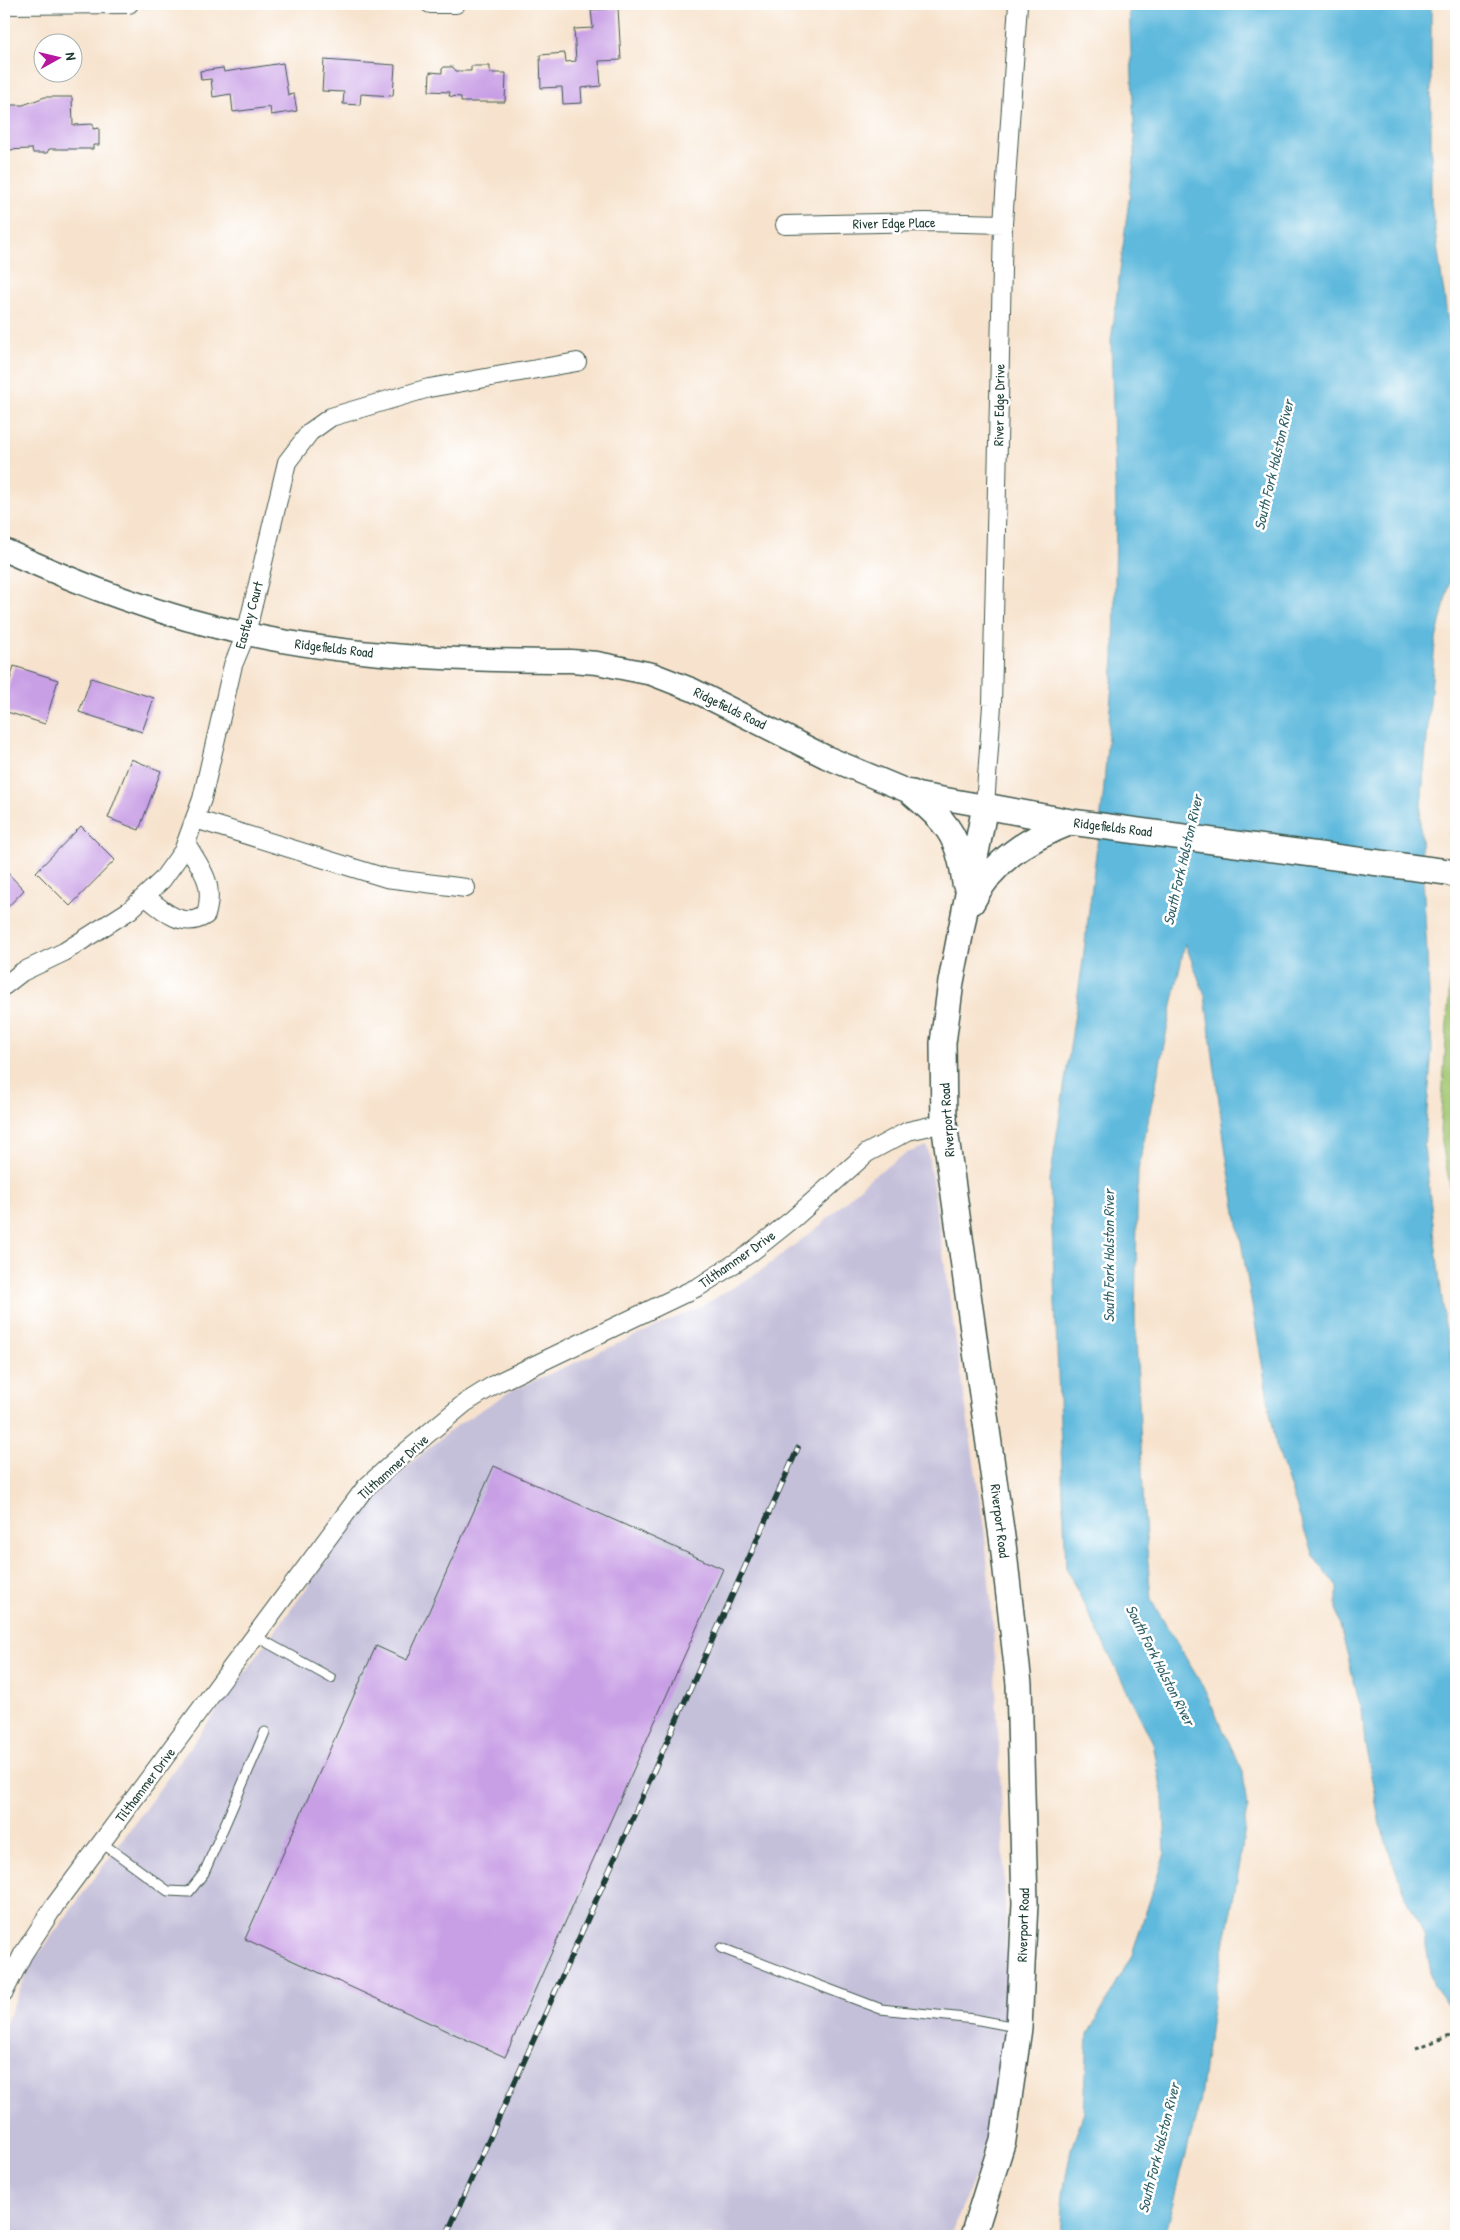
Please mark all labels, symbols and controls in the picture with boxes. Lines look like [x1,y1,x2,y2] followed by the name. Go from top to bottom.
[32,32,82,82] north arrow
[61,51,81,62] text: N
[852,212,936,234] street label: River Edge Place
[988,363,1010,446] street label: River Edge Drive
[1248,396,1299,532] water label: South Fork Holston River
[230,579,268,651] street label: Eastley Court
[294,633,375,663] street label: Ridgefields Road
[690,682,770,734] street label: Ridgefields Road
[1157,791,1208,927] water label: South Fork Holston River
[1073,812,1154,842] street label: Ridgefields Road
[934,1082,960,1158] street label: Riverport Road
[1098,1187,1119,1323] water label: South Fork Holston River
[695,1225,779,1292] street label: Tilthammer Drive
[353,1429,432,1504] street label: Tilthammer Drive
[986,1483,1015,1560] street label: Riverport Road
[1121,1601,1201,1731] water label: South Fork Holston River
[110,1743,179,1826] street label: Tilthammer Drive
[1012,1887,1034,1962] street label: Riverport Road
[1132,2079,1185,2215] water label: South Fork Holston River

